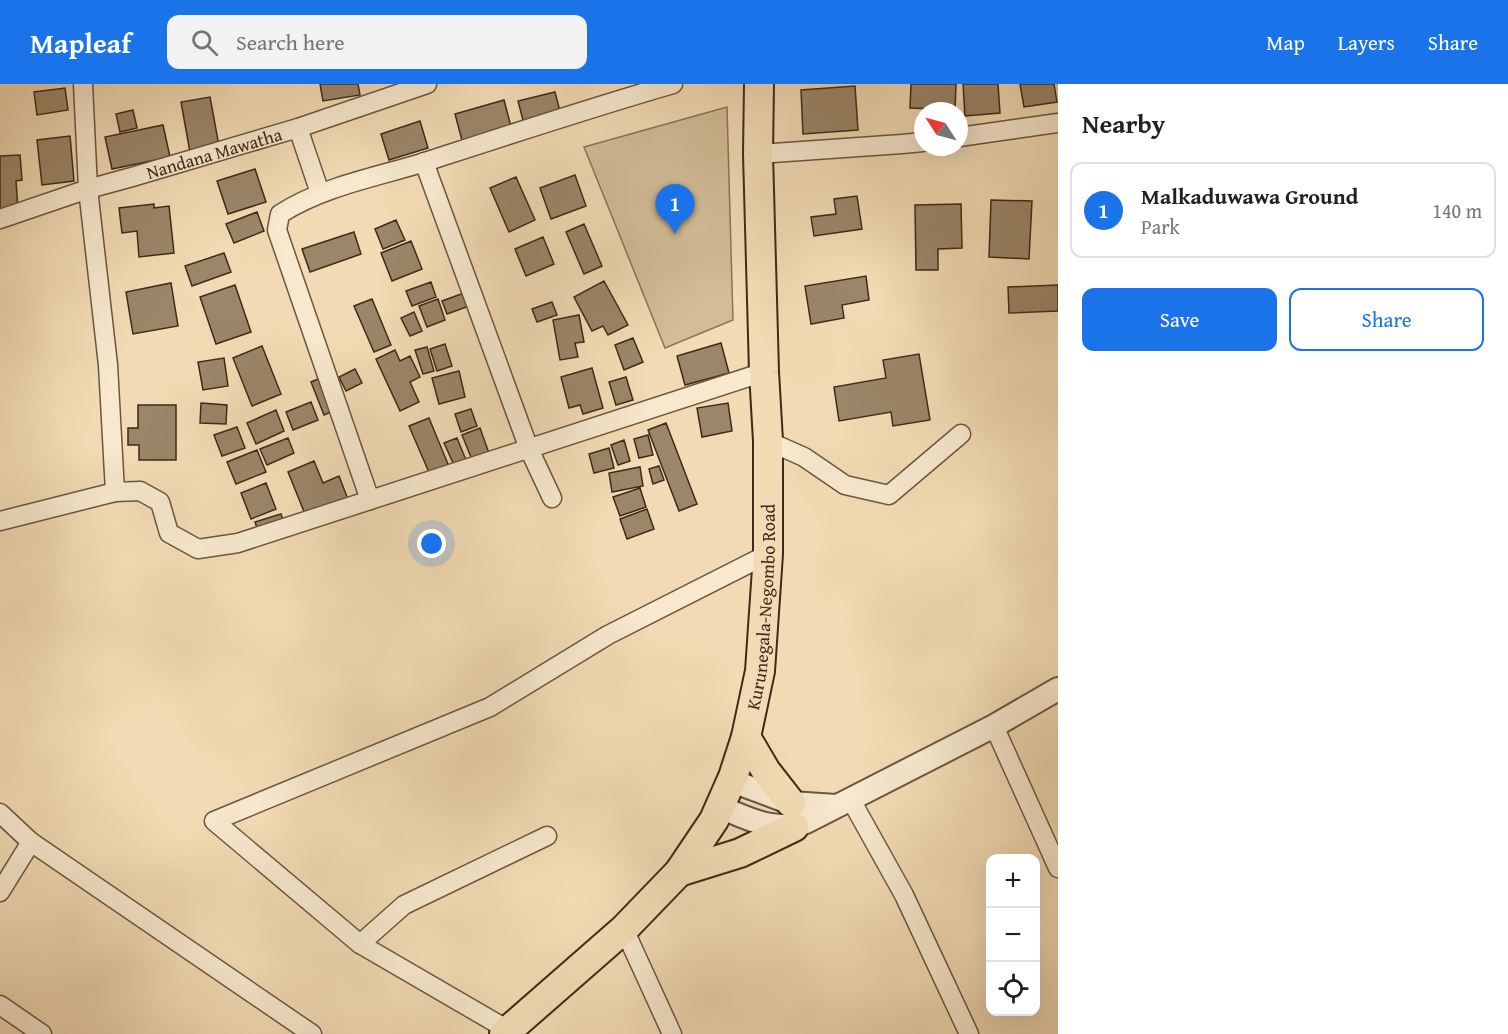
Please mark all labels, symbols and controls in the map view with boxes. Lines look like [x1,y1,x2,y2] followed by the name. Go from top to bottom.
[167,15,587,69] search box
[30,22,131,63] text: Mapleaf
[188,26,221,59] icon: search
[236,26,345,58] text: Search here
[1266,27,1305,58] text: Map
[1338,27,1395,58] text: Layers
[1428,27,1478,58] text: Share
[914,102,968,156] north arrow
[1082,104,1165,143] text: Nearby
[143,120,285,186] street label: Nandana Mawatha
[1141,180,1358,212] text: Malkaduwawa Ground
[656,184,694,234] pin: 1
[1098,196,1109,225] text: 1
[1432,196,1482,225] text: 140 m
[1141,212,1180,241] text: Park
[1082,288,1277,351] button: Save
[1289,288,1484,351] button: Share
[739,503,782,712] street label: Kurunegala-Negombo Road
[417,529,446,558] your location
[986,854,1040,1016] map controls
[986,854,1040,908] button: +
[986,908,1040,962] button: −
[986,962,1040,1016] button: locate

